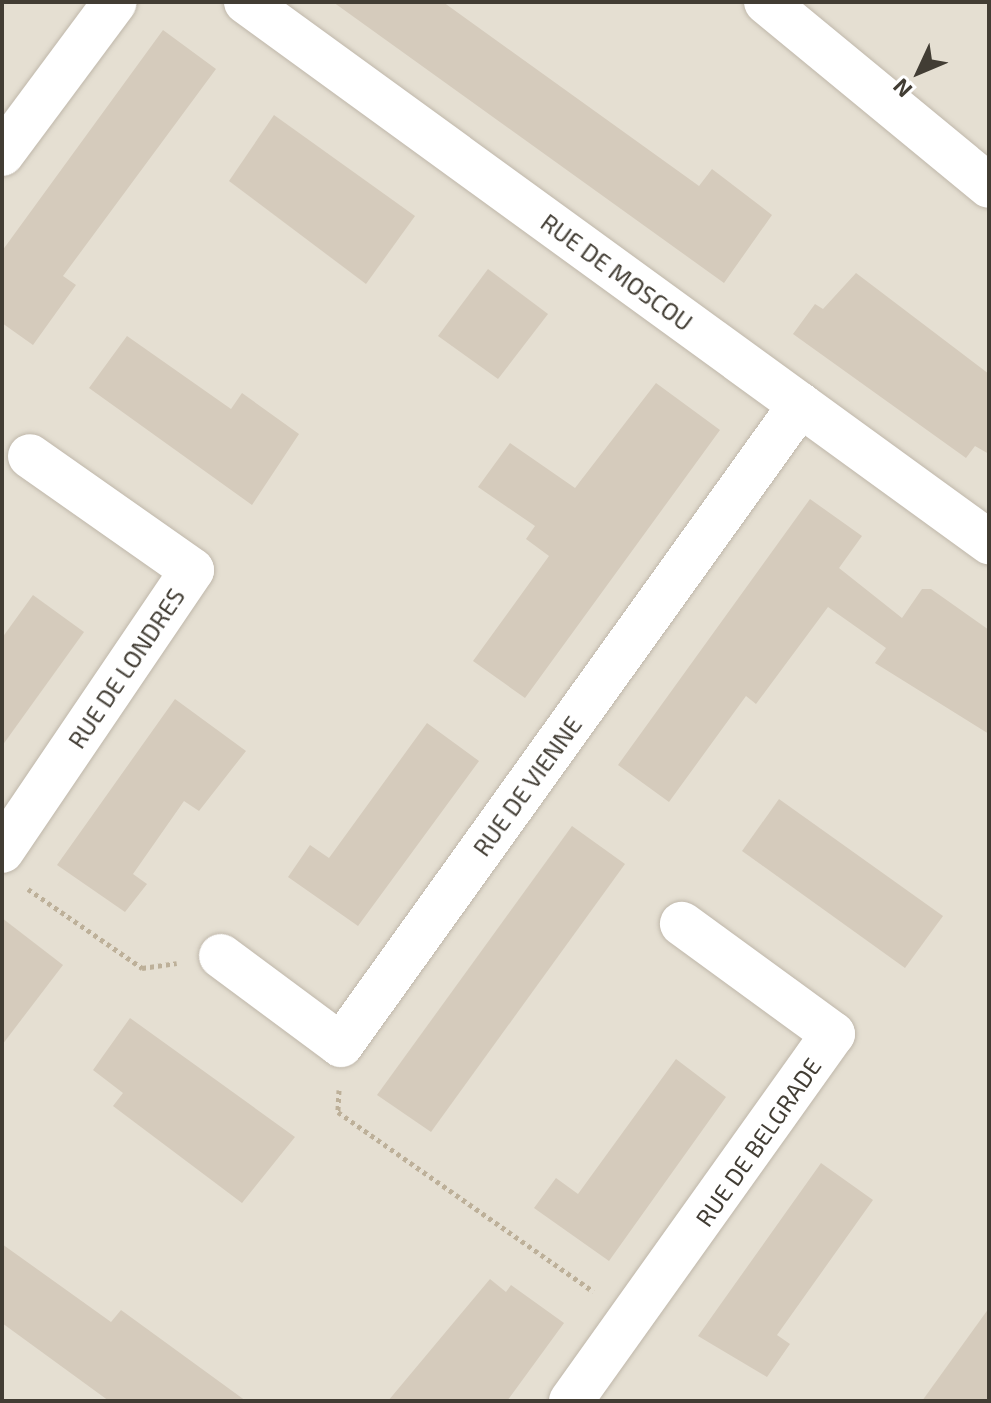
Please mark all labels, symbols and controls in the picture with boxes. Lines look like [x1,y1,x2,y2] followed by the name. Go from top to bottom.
[879,32,959,112] north arrow
[887,74,917,103] text: N
[536,207,698,337] street label: RUE DE MOSCOU
[62,582,190,754] street label: RUE DE LONDRES
[467,710,587,862] street label: RUE DE VIENNE
[689,1052,827,1232] street label: RUE DE BELGRADE

